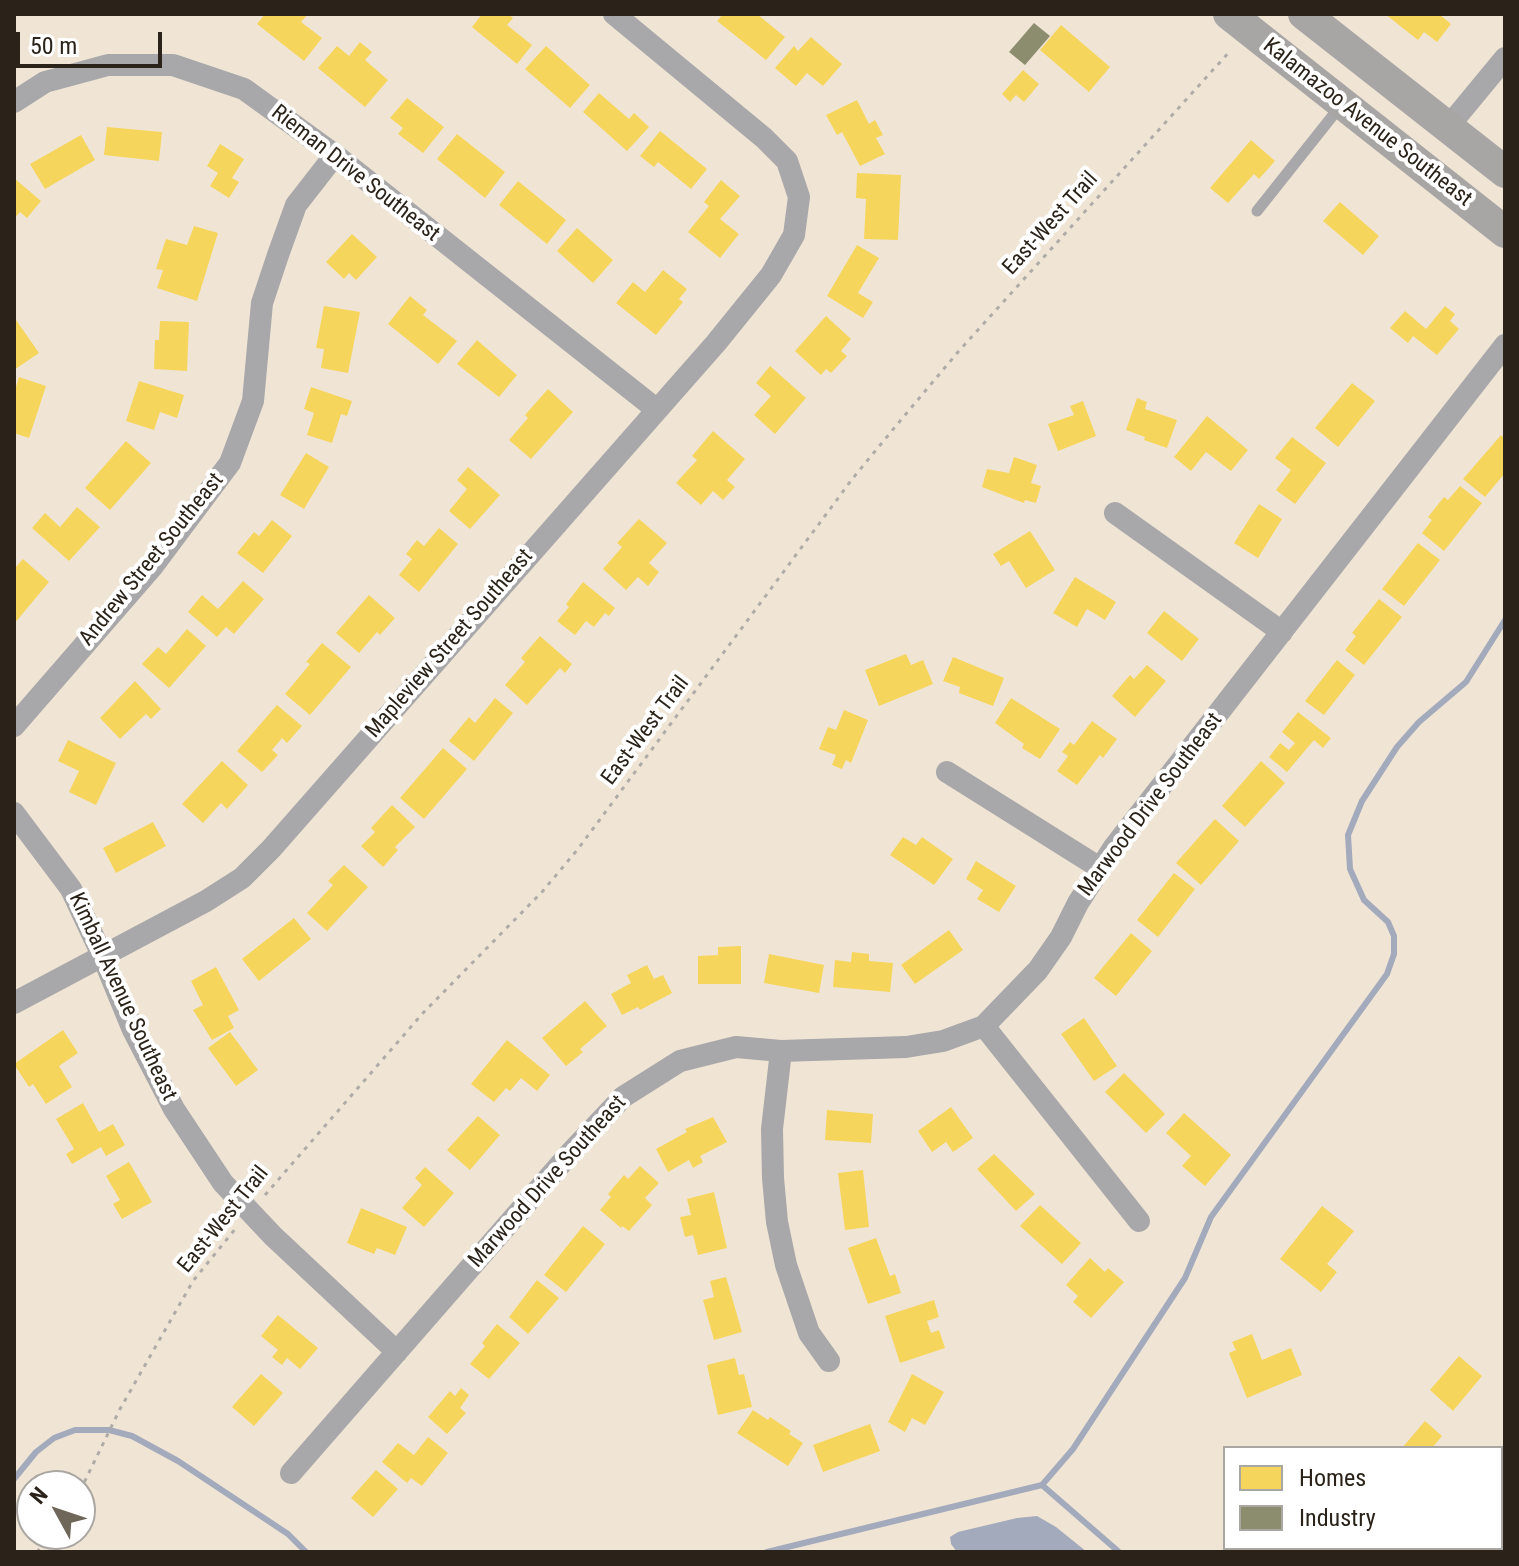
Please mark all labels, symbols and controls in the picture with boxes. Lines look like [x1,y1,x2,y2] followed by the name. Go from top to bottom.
[20,16,166,66] scale bar
[30,32,77,60] text: 50 m
[1257,33,1477,213] street label: Kalamazoo Avenue Southeast
[266,100,444,248] street label: Rieman Drive Southeast
[998,167,1104,281] street label: East-West Trail
[74,468,230,652] street label: Andrew Street Southeast
[361,544,539,744] street label: Mapleview Street Southeast
[597,671,695,791] street label: East-West Trail
[1073,708,1229,902] street label: Marwood Drive Southeast
[62,889,182,1105] street label: Kimball Avenue Southeast
[464,1090,632,1274] street label: Marwood Drive Southeast
[173,1161,275,1279] street label: East-West Trail
[1223,1446,1503,1550] legend
[1299,1464,1366,1492] text: Homes
[16,1470,96,1550] north arrow
[25,1482,53,1509] text: N
[1299,1504,1376,1532] text: Industry

